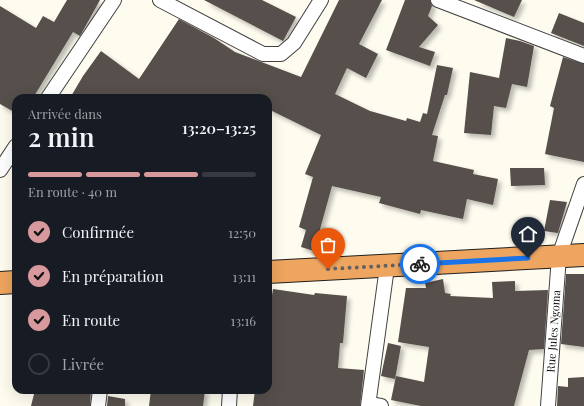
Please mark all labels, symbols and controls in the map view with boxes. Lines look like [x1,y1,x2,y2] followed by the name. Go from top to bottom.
[28,105,102,122] text: Arrivée dans
[182,118,256,138] text: 13:20–13:25
[28,119,94,154] text: 2 min
[28,183,117,200] text: En route · 40 m
[511,217,545,258] pin
[28,221,50,243] icon: check
[62,222,134,242] text: Confirmée
[517,223,539,245] icon: home
[228,224,256,241] text: 12:50
[311,228,345,269] pin
[317,234,339,256] icon: bag
[400,244,440,284] courier
[409,253,431,275] icon: bike
[28,265,50,287] icon: check
[62,266,164,286] text: En préparation
[232,268,256,285] text: 13:11
[542,289,564,373] street label: Rue Jules Ngoma
[28,309,50,331] icon: check
[62,310,120,330] text: En route
[231,312,256,329] text: 13:16
[62,354,104,374] text: Livrée

